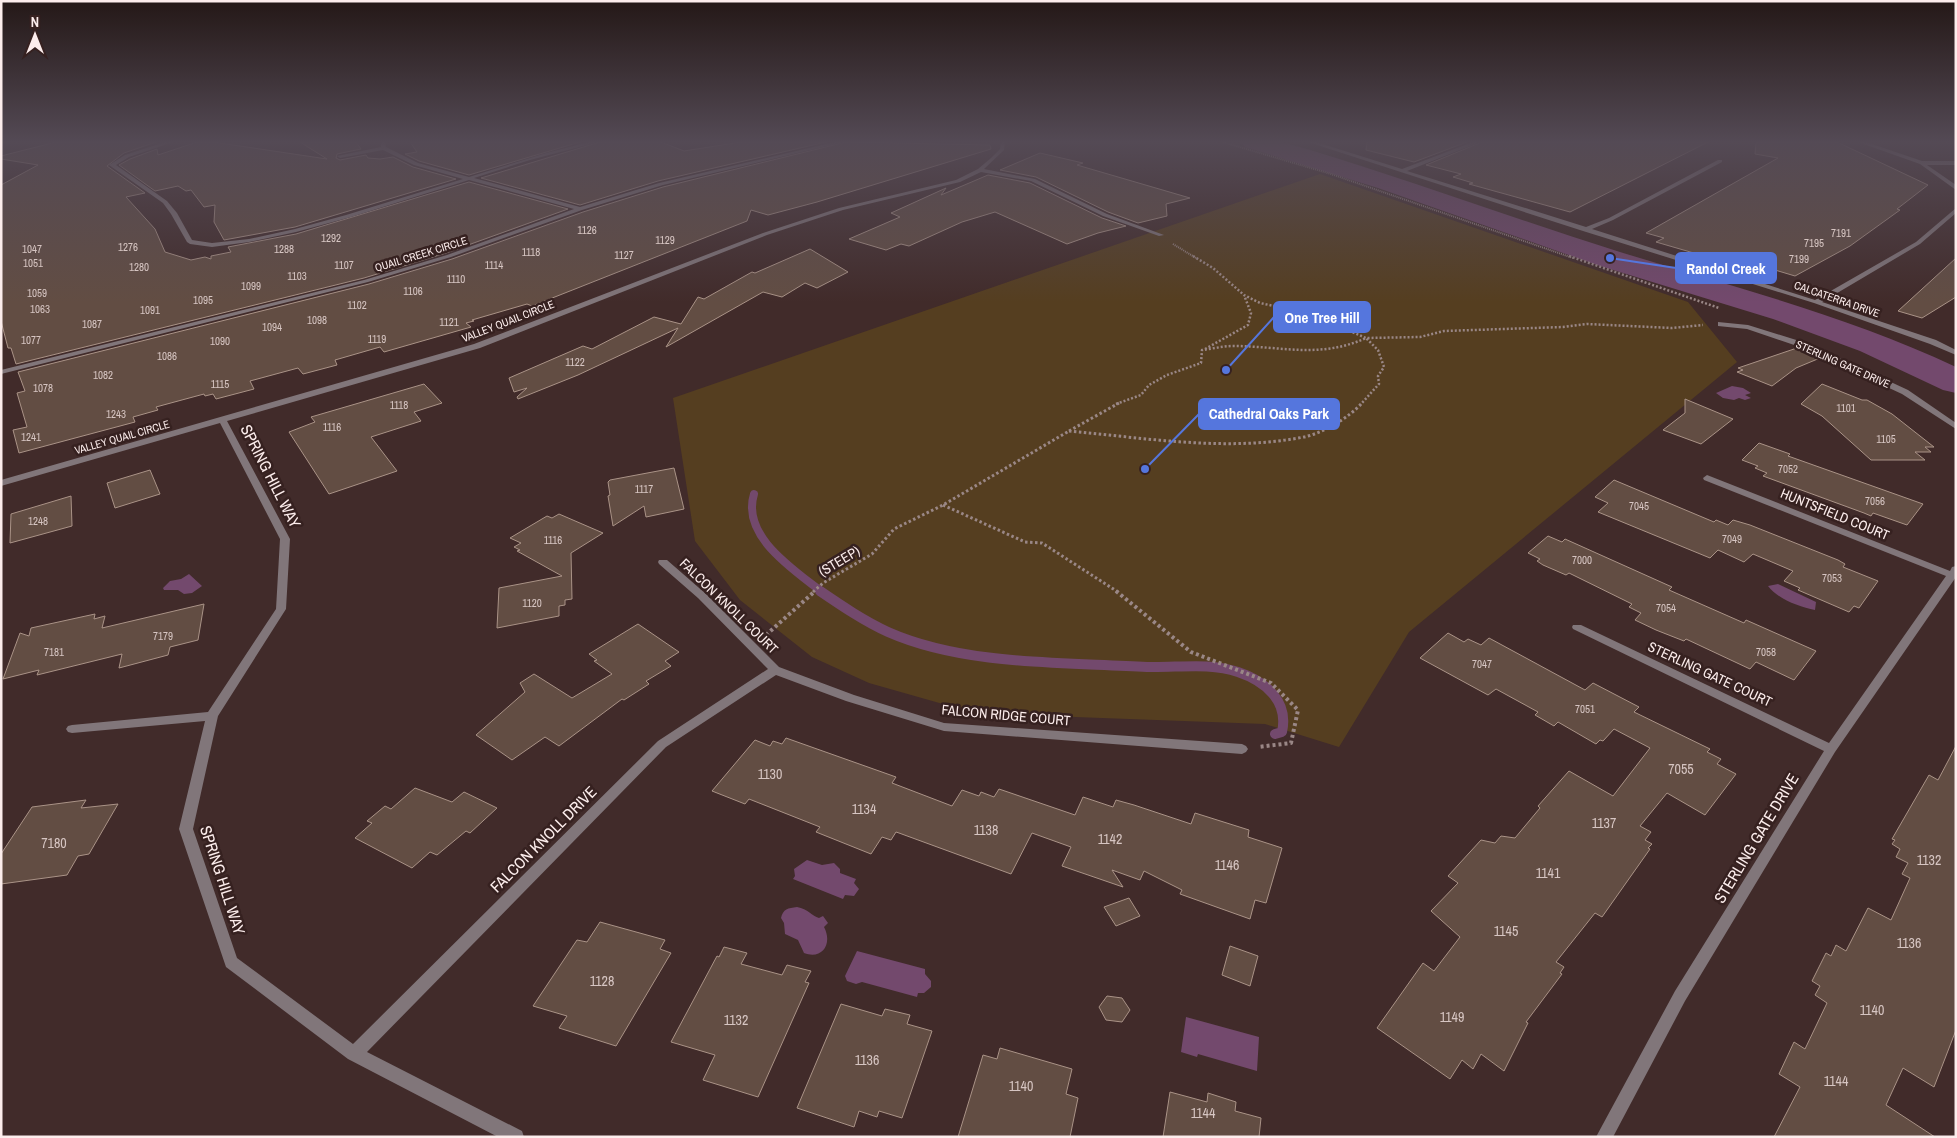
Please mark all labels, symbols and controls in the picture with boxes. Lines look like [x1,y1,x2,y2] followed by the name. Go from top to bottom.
[10,10,60,60] north arrow
[31,13,39,31] text: N
[577,223,597,237] house number: 1126
[1831,226,1851,240] house number: 7191
[321,231,341,245] house number: 1292
[373,233,469,275] street label: QUAIL CREEK CIRCLE
[655,233,675,247] house number: 1129
[1804,236,1824,250] house number: 7195
[118,240,138,254] house number: 1276
[22,242,42,256] house number: 1047
[274,242,294,256] house number: 1288
[522,245,540,259] house number: 1118
[614,248,634,262] house number: 1127
[1789,252,1809,266] house number: 7199
[1676,253,1776,283] callout: Randol Creek
[23,256,43,270] house number: 1051
[334,258,354,272] house number: 1107
[485,258,503,272] house number: 1114
[1686,258,1766,279] text: Randol Creek
[129,260,149,274] house number: 1280
[287,269,307,283] house number: 1103
[447,272,465,286] house number: 1110
[1792,278,1882,320] street label: CALCATERRA DRIVE
[241,279,261,293] house number: 1099
[403,284,423,298] house number: 1106
[27,286,47,300] house number: 1059
[193,293,213,307] house number: 1095
[460,297,556,345] street label: VALLEY QUAIL CIRCLE
[347,298,367,312] house number: 1102
[30,302,50,316] house number: 1063
[1274,302,1370,332] callout: One Tree Hill
[140,303,160,317] house number: 1091
[1284,307,1360,328] text: One Tree Hill
[307,313,327,327] house number: 1098
[439,315,459,329] house number: 1121
[82,317,102,331] house number: 1087
[262,320,282,334] house number: 1094
[368,332,386,346] house number: 1119
[21,333,41,347] house number: 1077
[210,334,230,348] house number: 1090
[1794,337,1892,391] street label: STERLING GATE DRIVE
[157,349,177,363] house number: 1086
[565,355,585,369] house number: 1122
[93,368,113,382] house number: 1082
[211,377,229,391] house number: 1115
[33,381,53,395] house number: 1078
[390,398,408,412] house number: 1118
[1199,399,1339,429] callout: Cathedral Oaks Park
[1836,401,1856,415] house number: 1101
[1209,403,1329,424] text: Cathedral Oaks Park
[106,407,126,421] house number: 1243
[73,417,171,457] street label: VALLEY QUAIL CIRCLE
[323,420,341,434] house number: 1116
[235,421,307,532] street label: SPRING HILL WAY
[21,430,41,444] house number: 1241
[1876,432,1896,446] house number: 1105
[1778,462,1798,476] house number: 7052
[635,482,653,496] house number: 1117
[1778,484,1892,544] street label: HUNTSFIELD COURT
[1865,494,1885,508] house number: 7056
[1629,499,1649,513] house number: 7045
[28,514,48,528] house number: 1248
[1722,532,1742,546] house number: 7049
[544,533,562,547] house number: 1116
[815,542,863,580] street label: (STEEP)
[1572,553,1592,567] house number: 7000
[676,554,782,658] street label: FALCON KNOLL COURT
[1822,571,1842,585] house number: 7053
[522,596,542,610] house number: 1120
[1656,601,1676,615] house number: 7054
[153,629,173,643] house number: 7179
[1645,637,1775,711] street label: STERLING GATE COURT
[44,645,64,659] house number: 7181
[1756,645,1776,659] house number: 7058
[1472,657,1492,671] house number: 7047
[941,700,1071,730] street label: FALCON RIDGE COURT
[1575,702,1595,716] house number: 7051
[1668,760,1694,778] house number: 7055
[758,765,782,783] house number: 1130
[1709,769,1803,907] street label: STERLING GATE DRIVE
[485,781,601,897] street label: FALCON KNOLL DRIVE
[852,800,877,818] house number: 1134
[1592,814,1616,832] house number: 1137
[974,821,998,839] house number: 1138
[195,823,251,938] street label: SPRING HILL WAY
[1098,830,1122,848] house number: 1142
[41,834,67,852] house number: 7180
[1917,851,1941,869] house number: 1132
[1215,856,1239,874] house number: 1146
[1536,864,1561,882] house number: 1141
[1494,922,1518,940] house number: 1145
[1897,934,1921,952] house number: 1136
[590,972,614,990] house number: 1128
[1860,1001,1884,1019] house number: 1140
[1440,1008,1464,1026] house number: 1149
[724,1011,748,1029] house number: 1132
[855,1051,879,1069] house number: 1136
[1824,1072,1849,1090] house number: 1144
[1009,1077,1033,1095] house number: 1140
[1191,1104,1216,1122] house number: 1144

